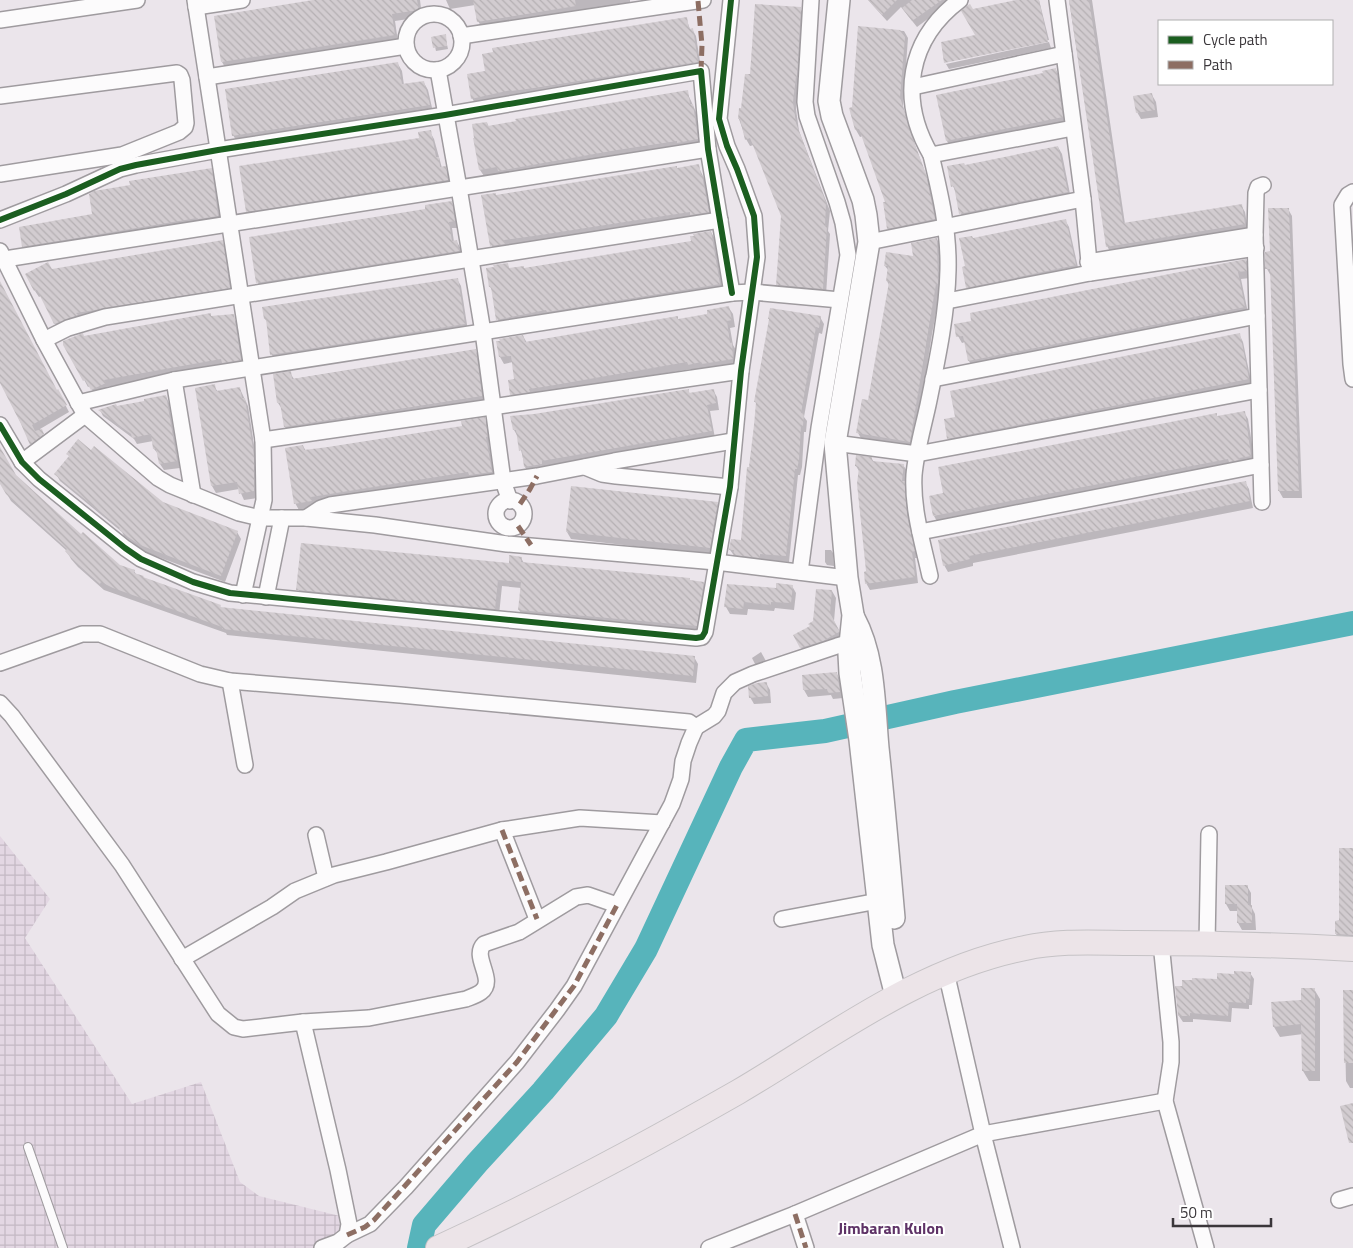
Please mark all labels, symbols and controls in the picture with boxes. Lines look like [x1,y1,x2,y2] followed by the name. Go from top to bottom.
[1158,20,1333,85] legend
[1203,28,1268,51] text: Cycle path
[1203,53,1233,76] text: Path
[1173,1196,1270,1228] scale bar
[1180,1201,1213,1224] text: 50 m
[838,1216,944,1240] district label: Jimbaran Kulon

